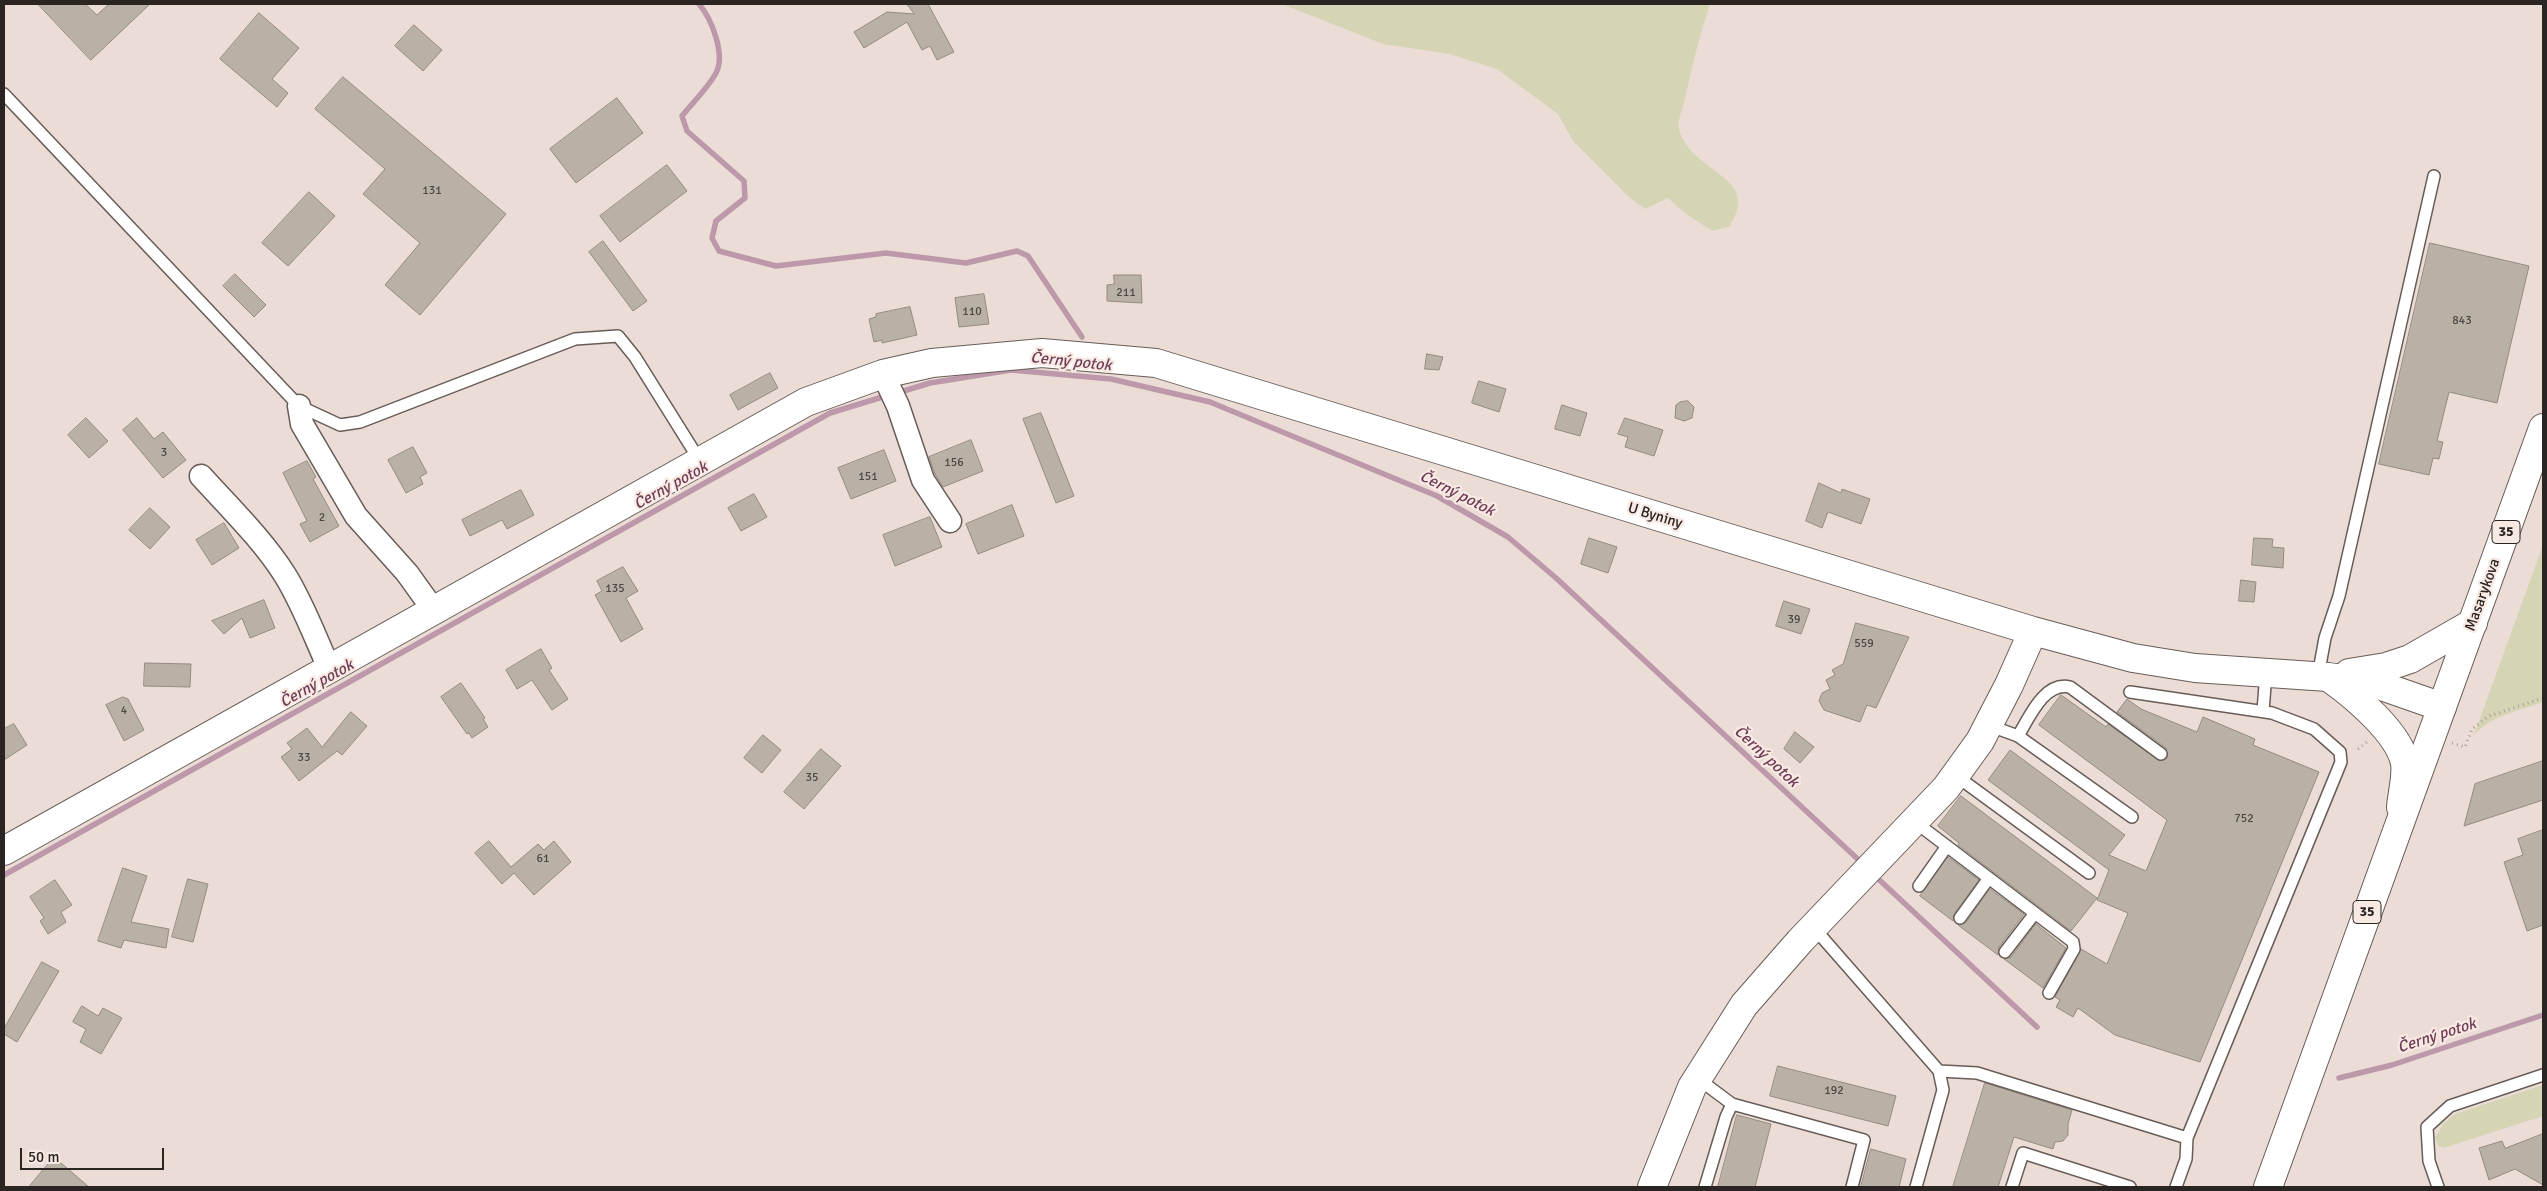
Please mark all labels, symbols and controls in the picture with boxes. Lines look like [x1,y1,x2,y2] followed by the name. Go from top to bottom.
[422,184,442,198] house number: 131
[1116,286,1136,300] house number: 211
[962,305,982,319] house number: 110
[2452,314,2472,328] house number: 843
[1030,348,1112,376] water label: Černý potok
[161,446,167,460] house number: 3
[944,456,964,470] house number: 156
[631,458,711,514] water label: Černý potok
[1416,467,1498,521] water label: Černý potok
[858,470,878,484] house number: 151
[1625,499,1685,533] street label: U Byniny
[319,511,325,525] house number: 2
[2492,520,2520,544] road number: 35
[2462,556,2504,634] street label: Masarykova
[605,582,625,596] house number: 135
[1788,613,1800,627] house number: 39
[1854,637,1874,651] house number: 559
[277,656,357,712] water label: Černý potok
[121,704,127,718] house number: 4
[1730,722,1802,792] water label: Černý potok
[298,751,310,765] house number: 33
[806,771,818,785] house number: 35
[2234,812,2254,826] house number: 752
[537,852,549,866] house number: 61
[2353,900,2381,924] road number: 35
[2395,1014,2479,1058] water label: Černý potok
[1824,1084,1844,1098] house number: 192
[22,1138,166,1170] scale bar
[28,1148,59,1166] text: 50 m

